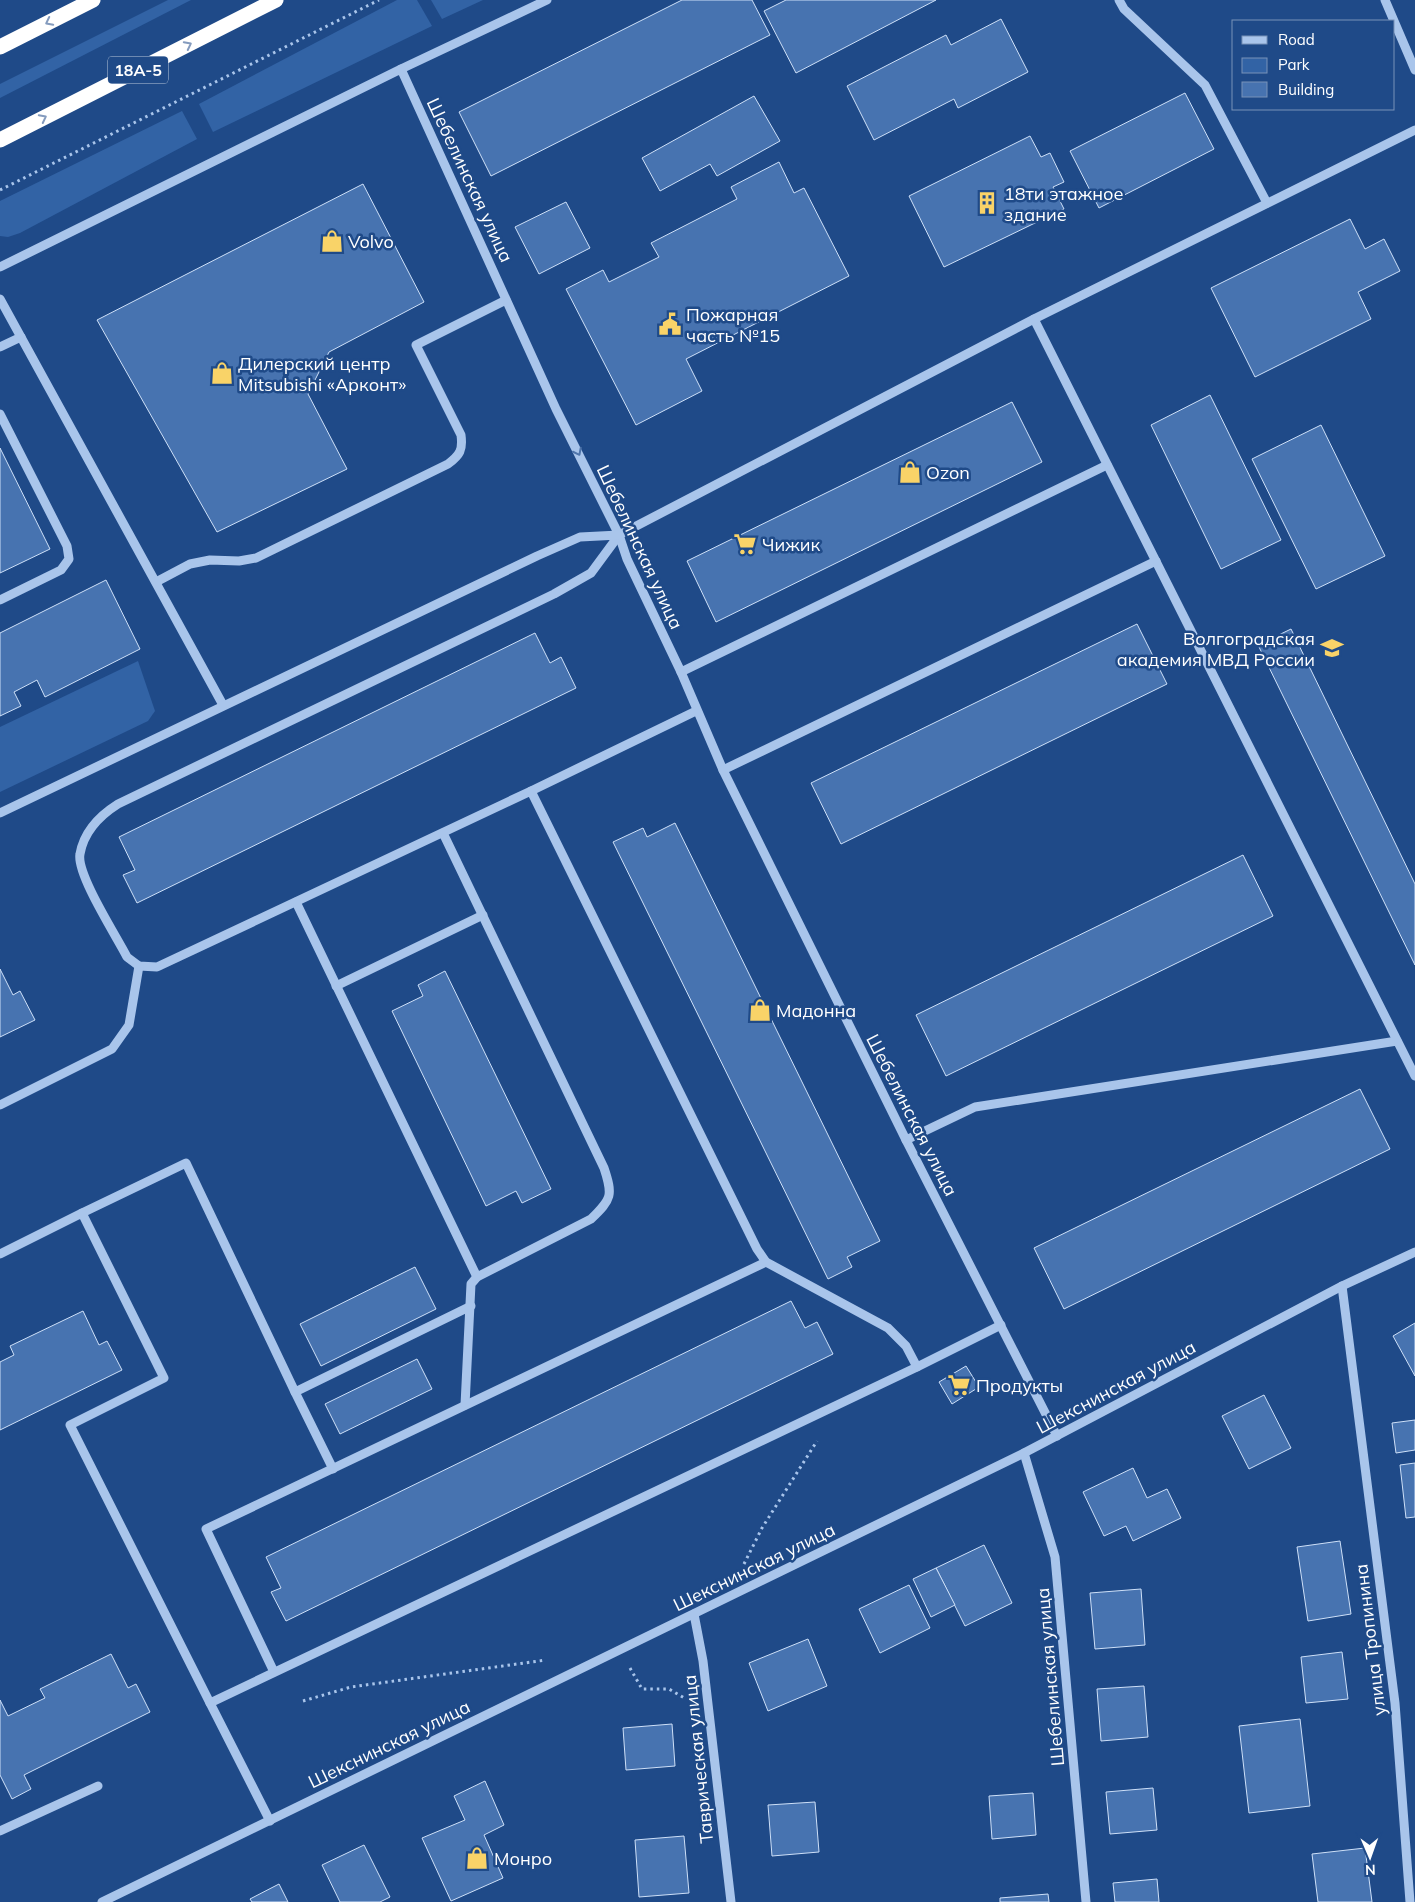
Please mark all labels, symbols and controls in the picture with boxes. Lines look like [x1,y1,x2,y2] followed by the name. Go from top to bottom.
[46,16,55,26] one-way arrow
[1232,20,1395,110] legend
[1278,30,1315,49] text: Road
[183,41,192,51] one-way arrow
[1278,55,1310,74] text: Park
[108,56,168,84] road number: 18А-5
[1278,80,1334,99] text: Building
[422,94,518,266] street label: Шебелинская улица
[38,114,47,124] one-way arrow
[1004,182,1123,226] place label: 18ти этажное здание
[974,190,1000,216] building icon: 18ти этажное здание
[319,228,345,254] shop icon: Volvo
[348,230,394,253] place label: Volvo
[686,303,780,347] place label: Пожарная часть №15
[657,311,683,337] public building icon: Пожарная часть №15
[238,352,406,396] place label: Дилерский центр Mitsubishi «Арконт»
[209,360,235,386] shop icon: Дилерский центр Mitsubishi «Арконт»
[571,447,582,456] one-way arrow
[897,459,923,485] shop icon: Ozon
[592,461,688,633] street label: Шебелинская улица
[926,461,970,484] place label: Ozon
[732,531,758,557] supermarket icon: Чижик
[762,533,820,556] place label: Чижик
[1117,627,1315,671] place label: Волгоградская академия МВД России
[1319,635,1345,661] school or university icon: Волгоградская академия МВД России
[747,997,773,1023] shop icon: Мадонна
[776,999,856,1022] place label: Мадонна
[861,1030,963,1200] street label: Шебелинская улица
[1032,1335,1200,1439] street label: Шекснинская улица
[946,1372,972,1398] supermarket icon: Продукты
[976,1374,1063,1397] place label: Продукты
[669,1518,839,1616] street label: Шекснинская улица
[1349,1563,1391,1717] street label: улица Тропинина
[1031,1587,1069,1767] street label: Шебелинская улица
[678,1674,718,1844] street label: Таврическая улица
[304,1695,474,1793] street label: Шекснинская улица
[1345,1832,1395,1882] north arrow
[464,1845,490,1871] shop icon: Монро
[494,1847,552,1870] place label: Монро
[1365,1861,1376,1879] text: N

